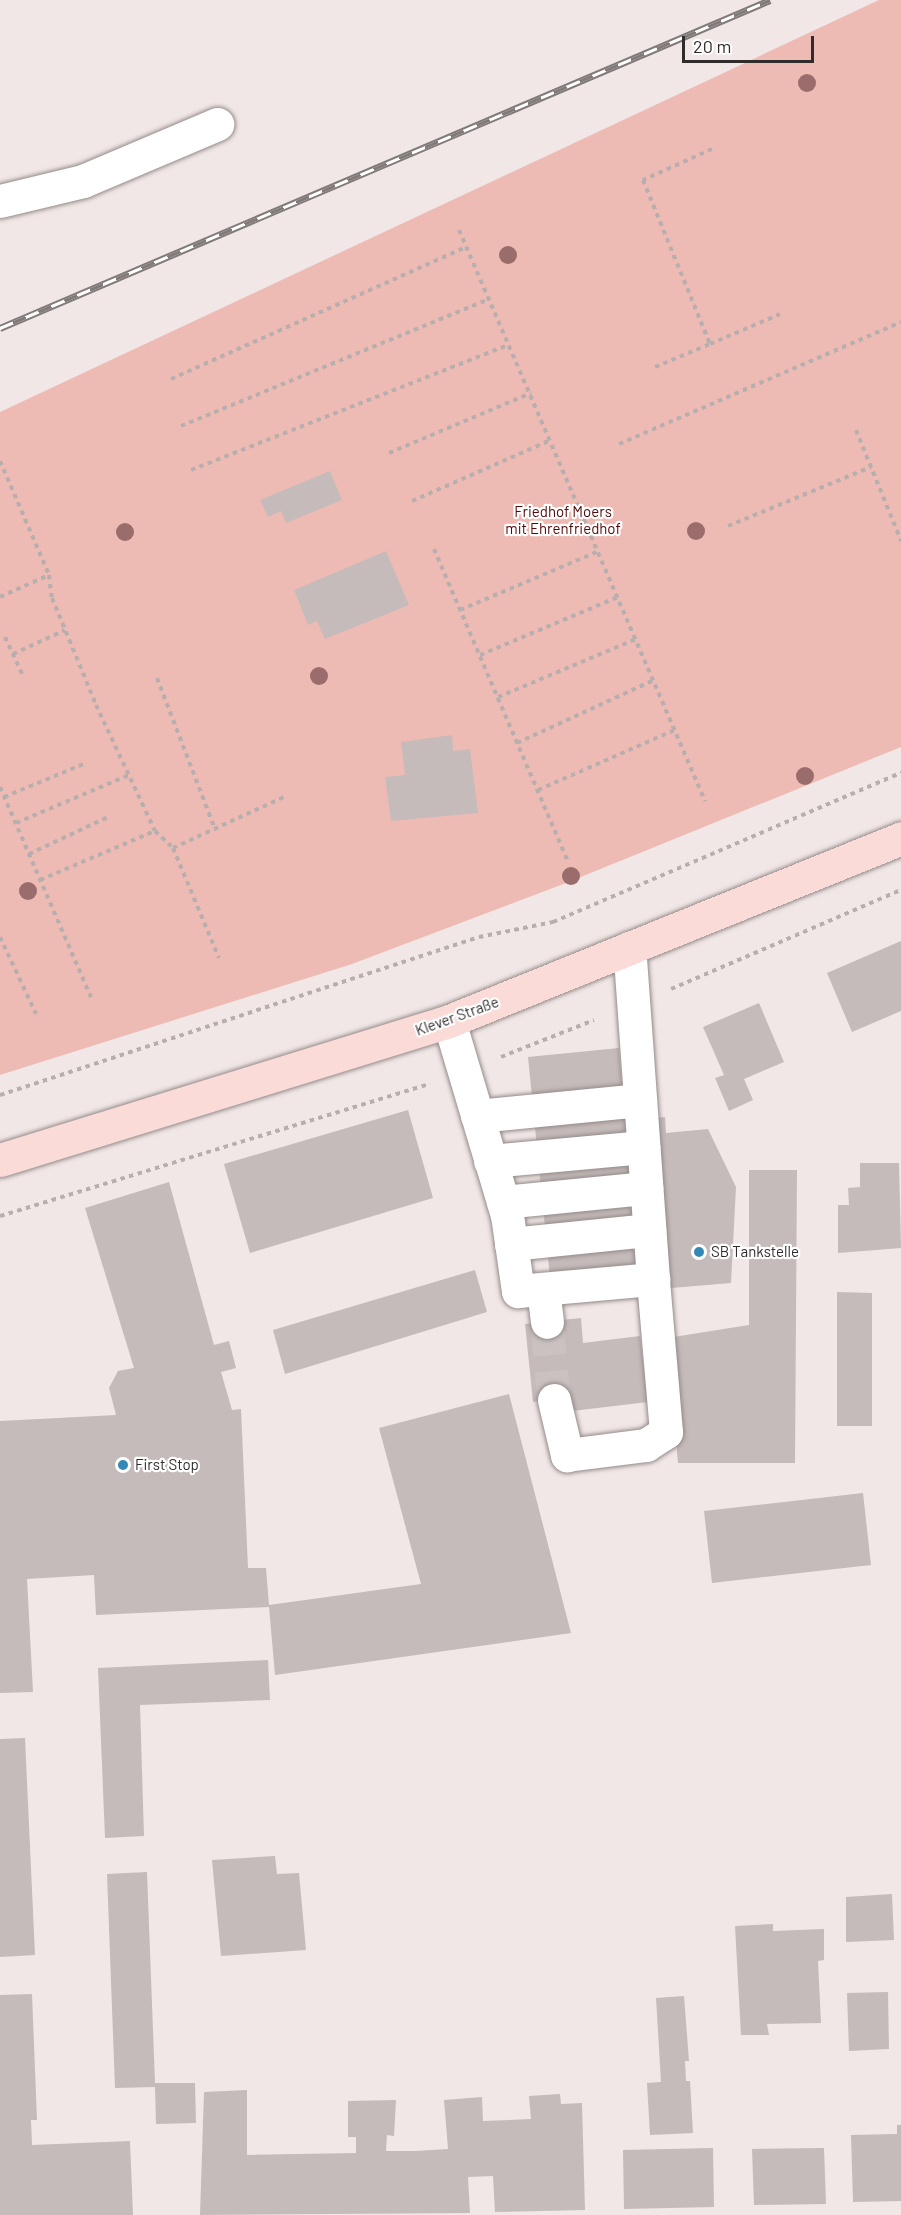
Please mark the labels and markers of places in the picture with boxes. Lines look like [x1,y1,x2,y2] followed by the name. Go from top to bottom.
[711,1243,799,1261] place label: SB Tankstelle
[692,1245,706,1259] marker: SB Tankstelle
[135,1456,199,1474] place label: First Stop
[116,1458,130,1472] marker: First Stop

